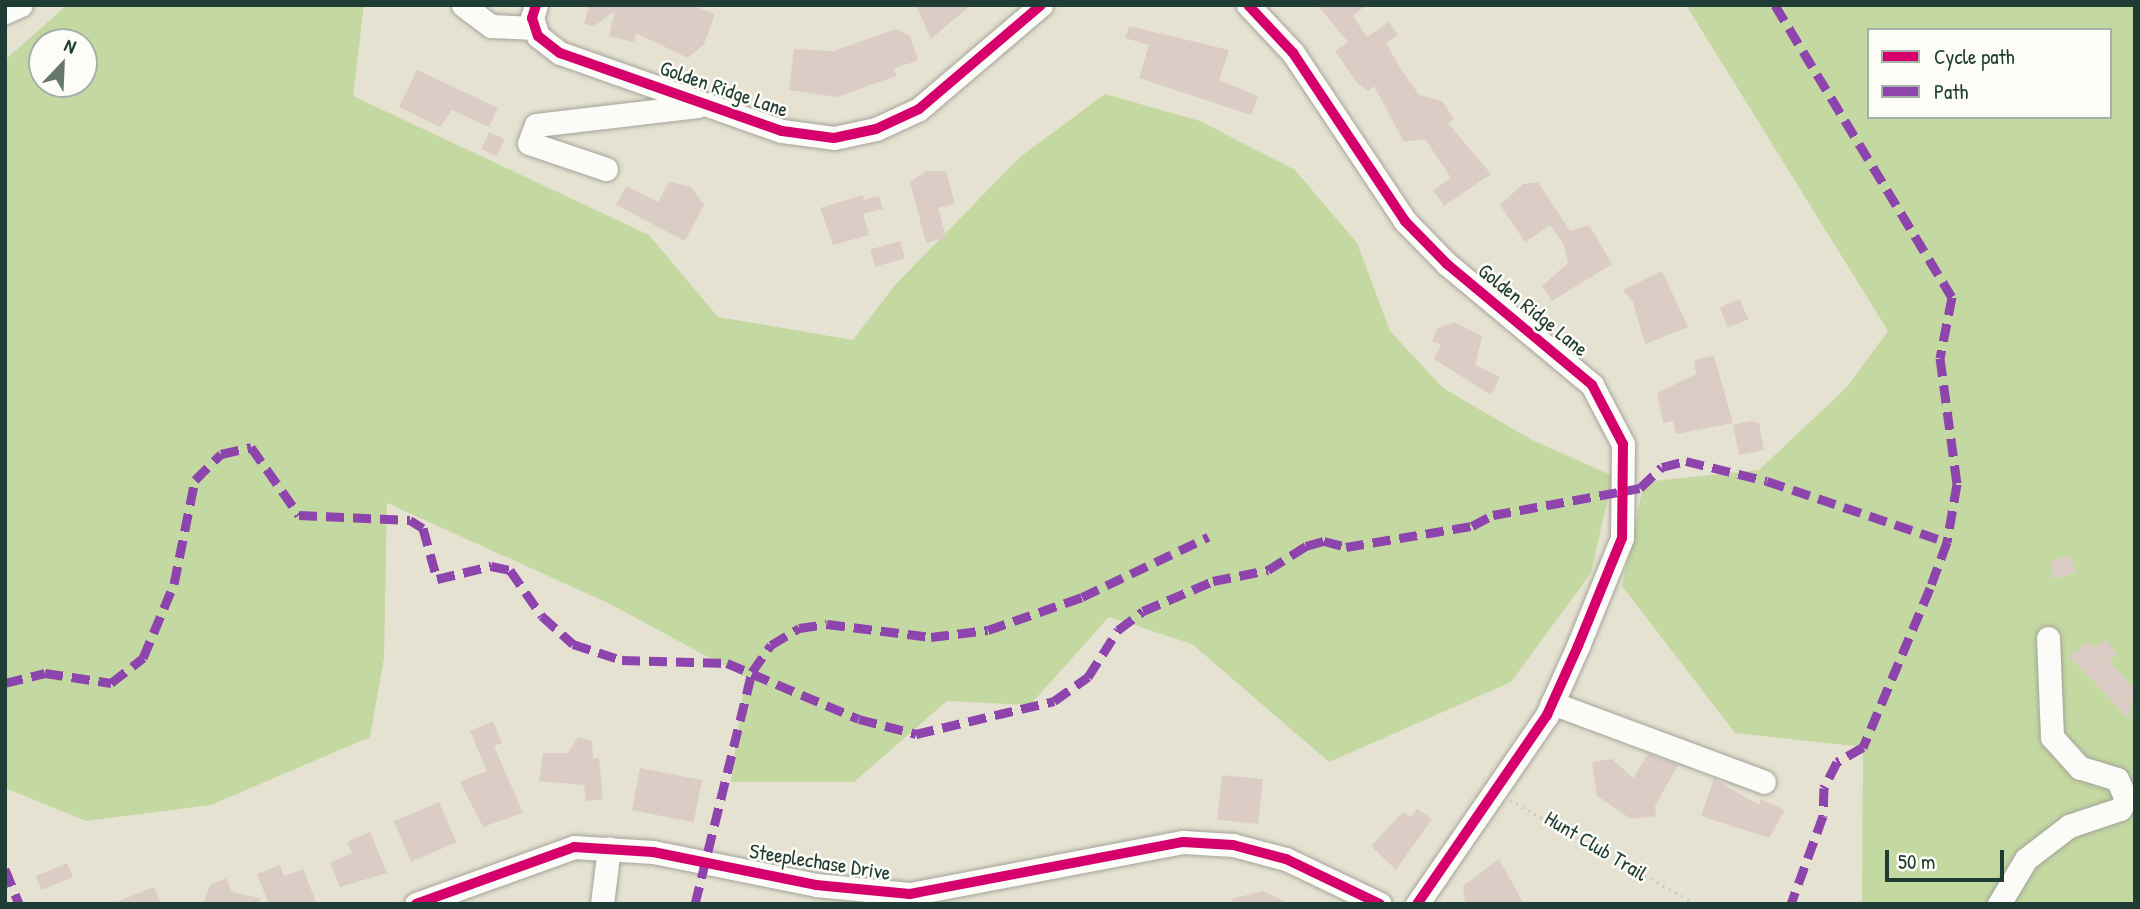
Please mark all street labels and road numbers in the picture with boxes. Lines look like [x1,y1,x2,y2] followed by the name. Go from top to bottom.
[657,55,791,123] street label: Golden Ridge Lane
[1473,258,1593,362] street label: Golden Ridge Lane
[1540,806,1652,886] street label: Hunt Club Trail
[748,838,892,886] street label: Steeplechase Drive

